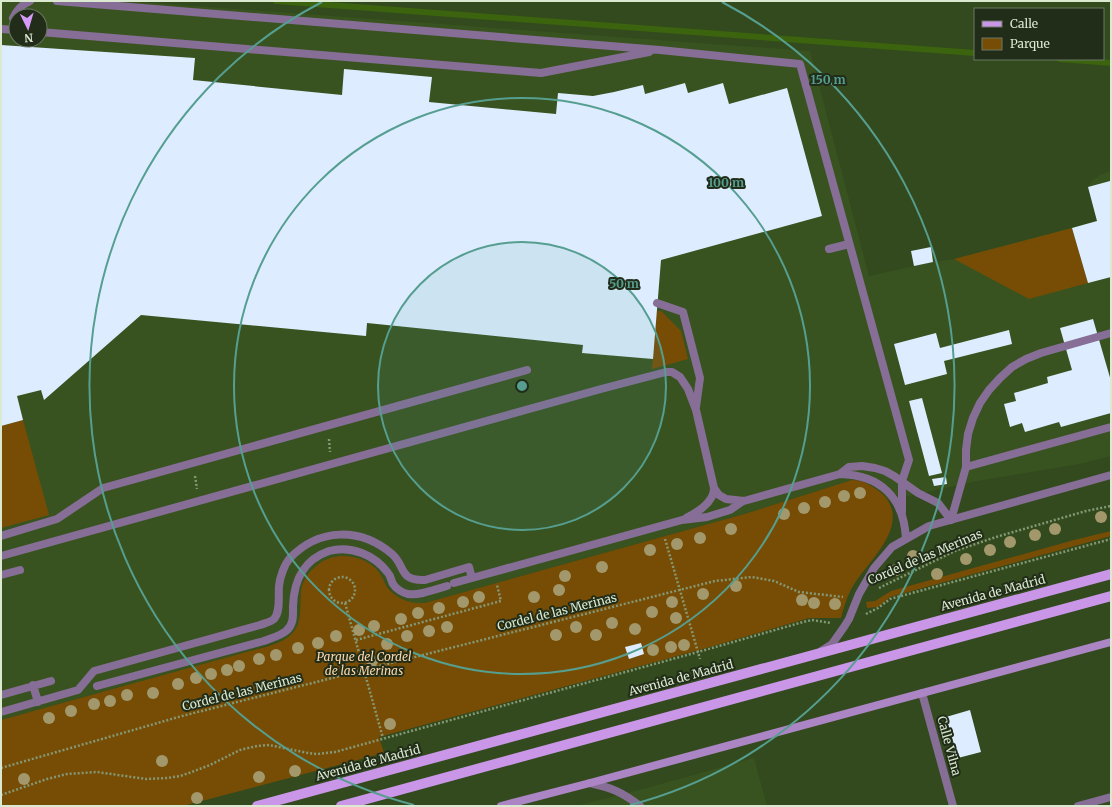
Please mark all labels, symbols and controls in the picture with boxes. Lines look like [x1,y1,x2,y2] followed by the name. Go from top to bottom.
[8,8,48,48] north arrow
[974,8,1104,60] legend
[1010,16,1038,31] text: Calle
[24,31,34,45] text: N
[1010,36,1050,51] text: Parque
[811,72,846,87] text: 150 m
[708,175,744,190] text: 100 m
[609,276,639,291] text: 50 m
[515,379,529,393] centre of rings
[865,526,984,587] street label: Cordel de las Merinas
[938,571,1047,614] street label: Avenida de Madrid
[495,589,618,634] street label: Cordel de las Merinas
[317,649,412,678] park label: Parque del Cordel de las Merinas
[626,656,735,699] street label: Avenida de Madrid
[180,669,303,714] street label: Cordel de las Merinas
[934,715,965,778] street label: Calle Vilna
[313,741,422,784] street label: Avenida de Madrid

